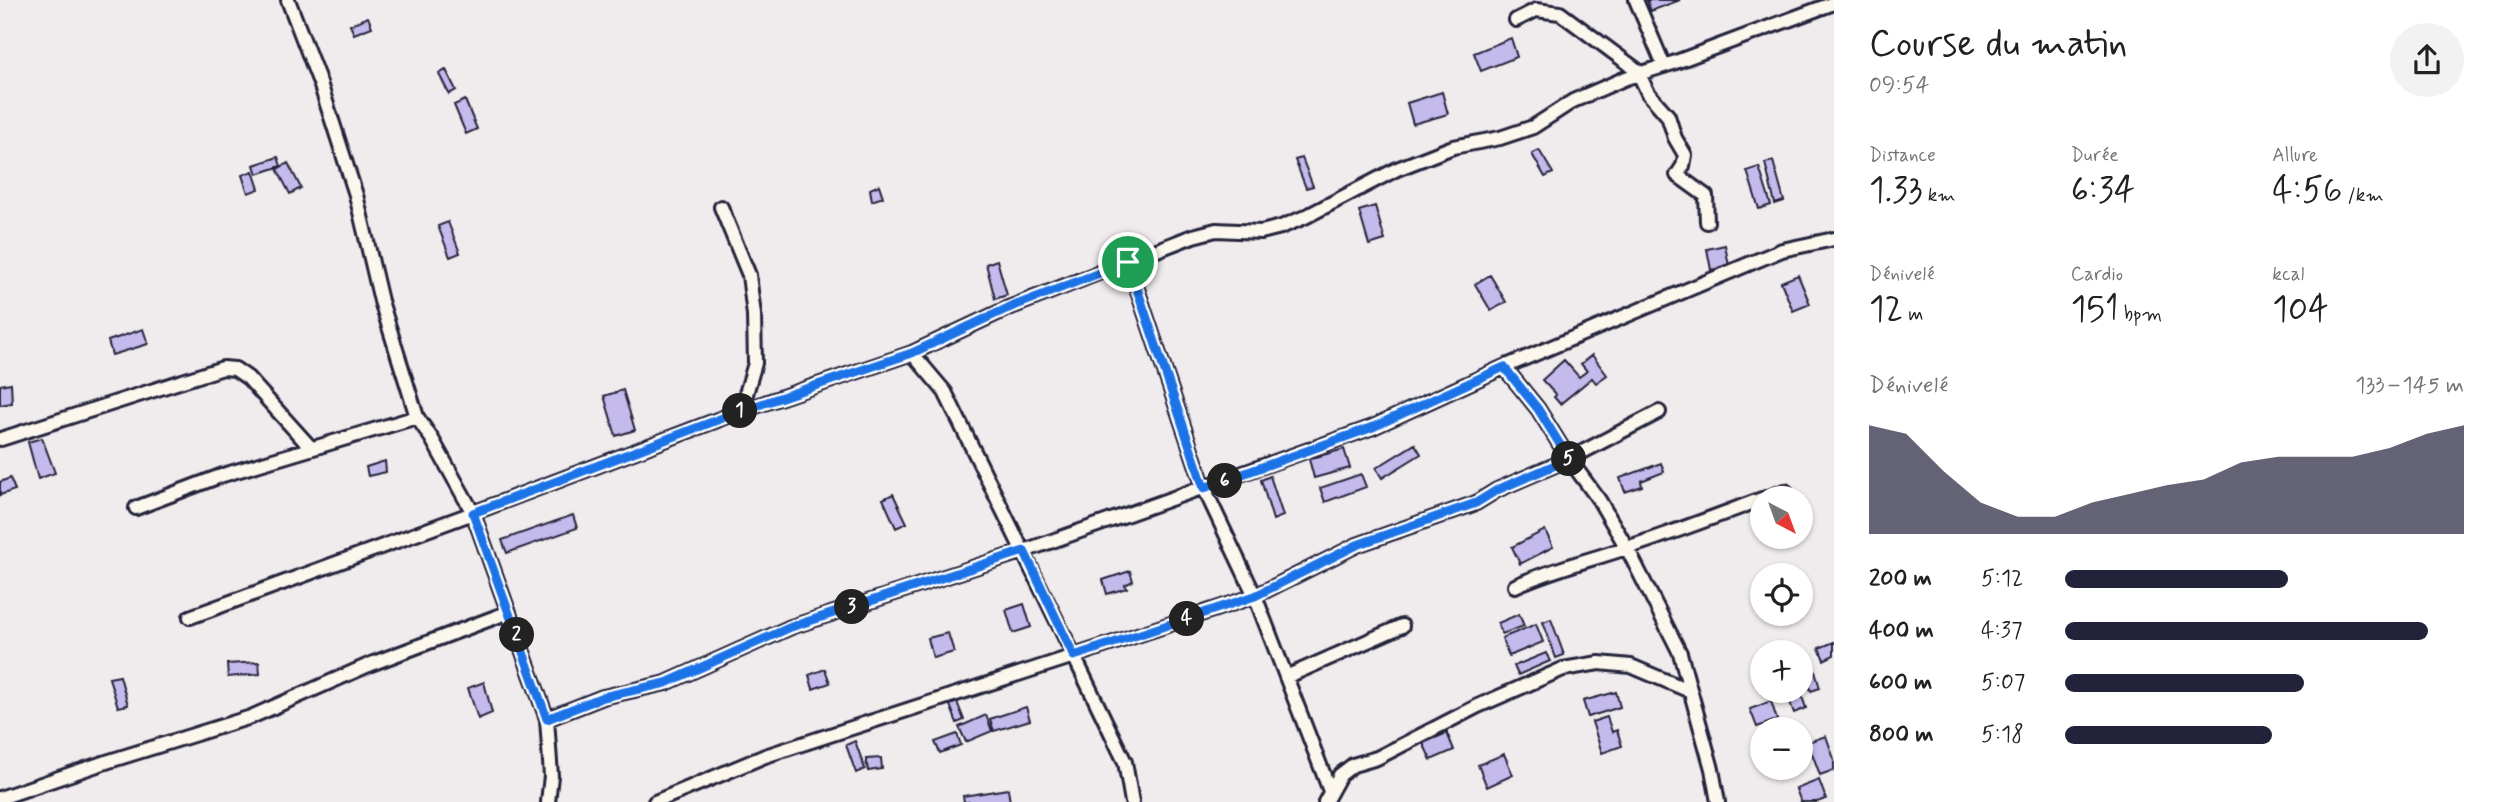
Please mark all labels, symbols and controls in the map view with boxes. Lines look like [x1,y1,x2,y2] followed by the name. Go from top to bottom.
[1869,20,2127,69] text: Course du matin
[2390,23,2464,97] button: share
[1869,71,1929,101] text: 09:54
[1869,143,1936,168] text: Distance
[2071,143,2119,168] text: Durée
[2272,143,2318,168] text: Allure
[1869,168,1923,214] text: 1.33
[2071,168,2135,214] text: 6:34
[2272,168,2342,214] text: 4:56
[1923,183,1955,208] text: km
[2342,183,2384,208] text: /km
[1098,232,1158,292] pin
[1109,243,1147,281] icon: arrive
[1869,262,1935,287] text: Dénivelé
[2071,262,2123,287] text: Cardio
[2272,262,2304,287] text: kcal
[1869,287,1903,333] text: 12
[2071,287,2119,333] text: 151
[2272,287,2329,333] text: 104
[1903,302,1923,327] text: m
[2119,302,2162,327] text: bpm
[1869,371,1948,401] text: Dénivelé
[2355,371,2464,401] text: 133–145 m
[722,394,758,428] pin: 1
[735,398,744,423] text: 1
[1552,442,1586,476] pin: 5
[1563,446,1574,471] text: 5
[1208,463,1242,498] pin: 6
[1220,468,1229,493] text: 6
[1750,486,1813,550] north arrow
[1750,486,1813,780] map controls
[1750,563,1813,626] button: locate
[1869,564,1932,594] text: 200 m
[1981,564,2023,594] text: 5:12
[834,590,870,624] pin: 3
[847,594,856,619] text: 3
[1170,602,1204,636] pin: 4
[1181,606,1192,631] text: 4
[1869,616,1934,646] text: 400 m
[1981,616,2023,646] text: 4:37
[500,618,534,652] pin: 2
[512,622,521,647] text: 2
[1750,640,1813,703] button: +
[1869,668,1932,698] text: 600 m
[1981,668,2025,698] text: 5:07
[1750,717,1813,780] button: −
[1869,720,1933,750] text: 800 m
[1981,720,2024,750] text: 5:18

